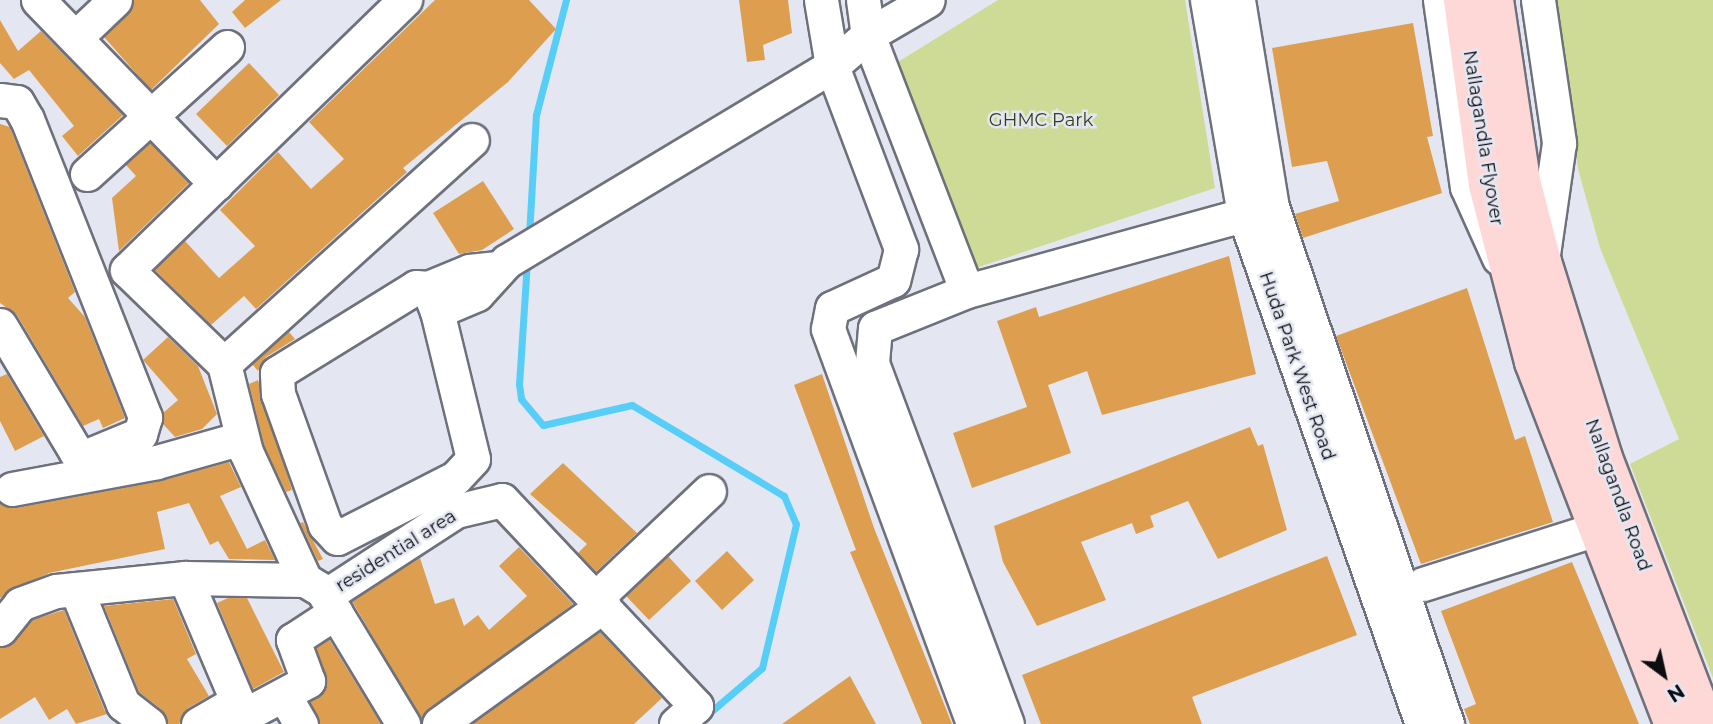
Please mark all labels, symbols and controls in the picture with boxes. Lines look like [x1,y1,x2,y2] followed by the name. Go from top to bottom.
[1458,49,1508,227] street label: Nallagandla Flyover
[989,109,1093,131] park label: GHMC Park
[1255,269,1339,463] street label: Huda Park West Road
[1580,416,1656,574] street label: Nallagandla Road
[332,505,460,597] street label: residential area
[1629,640,1699,710] north arrow
[1663,679,1688,707] text: N

